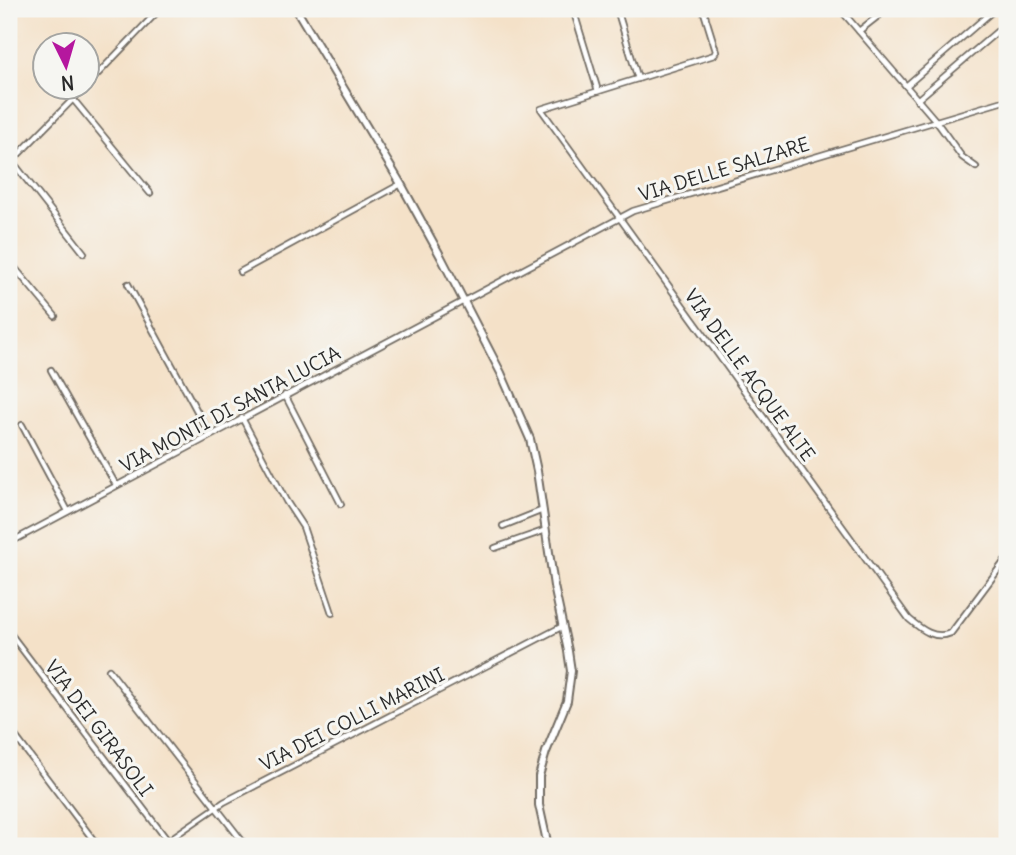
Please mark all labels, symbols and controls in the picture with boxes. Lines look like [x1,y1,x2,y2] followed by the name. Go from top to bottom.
[32,32,102,102] north arrow
[60,70,75,95] text: N
[636,132,812,206] street label: VIA DELLE SALZARE
[679,284,821,466] street label: VIA DELLE ACQUE ALTE
[116,341,344,477] street label: VIA MONTI DI SANTA LUCIA
[40,655,158,801] street label: VIA DEI GIRASOLI
[256,662,448,776] street label: VIA DEI COLLI MARINI

